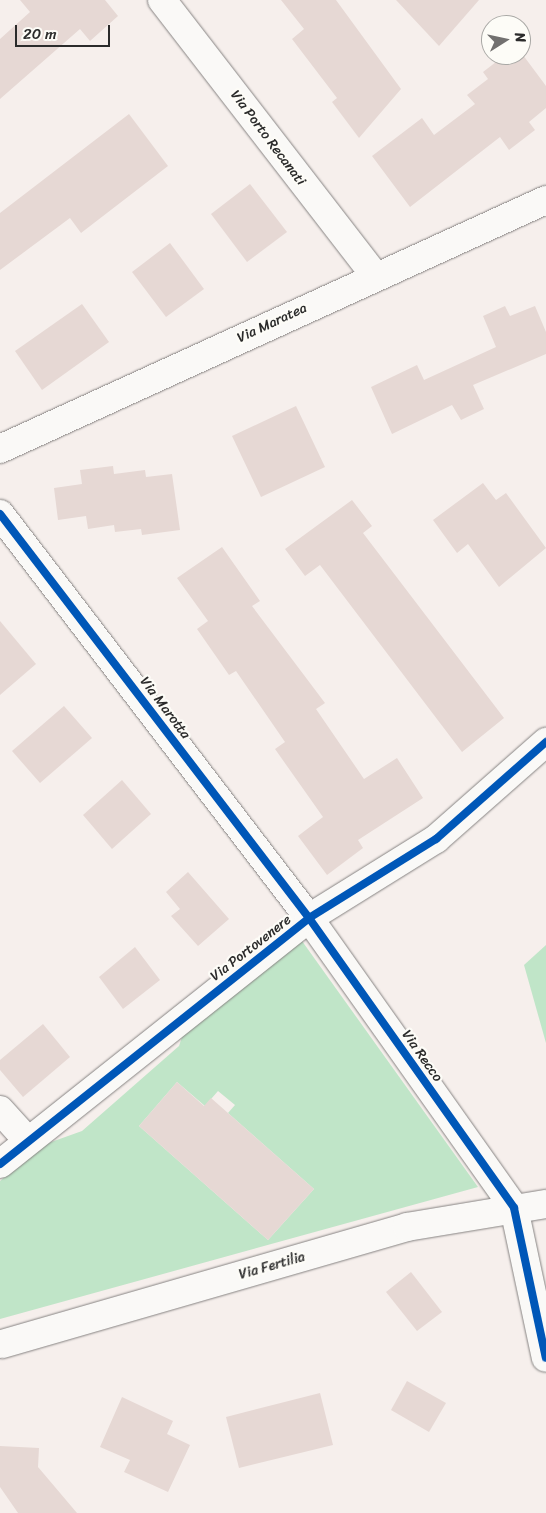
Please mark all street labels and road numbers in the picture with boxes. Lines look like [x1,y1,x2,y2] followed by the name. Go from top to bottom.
[227,87,309,189] street label: Via Porto Recanati
[235,300,309,346] street label: Via Maratea
[136,674,194,742] street label: Via Marotta
[207,911,295,985] street label: Via Portovenere
[398,1027,446,1085] street label: Via Recco
[237,1249,307,1283] street label: Via Fertilia

